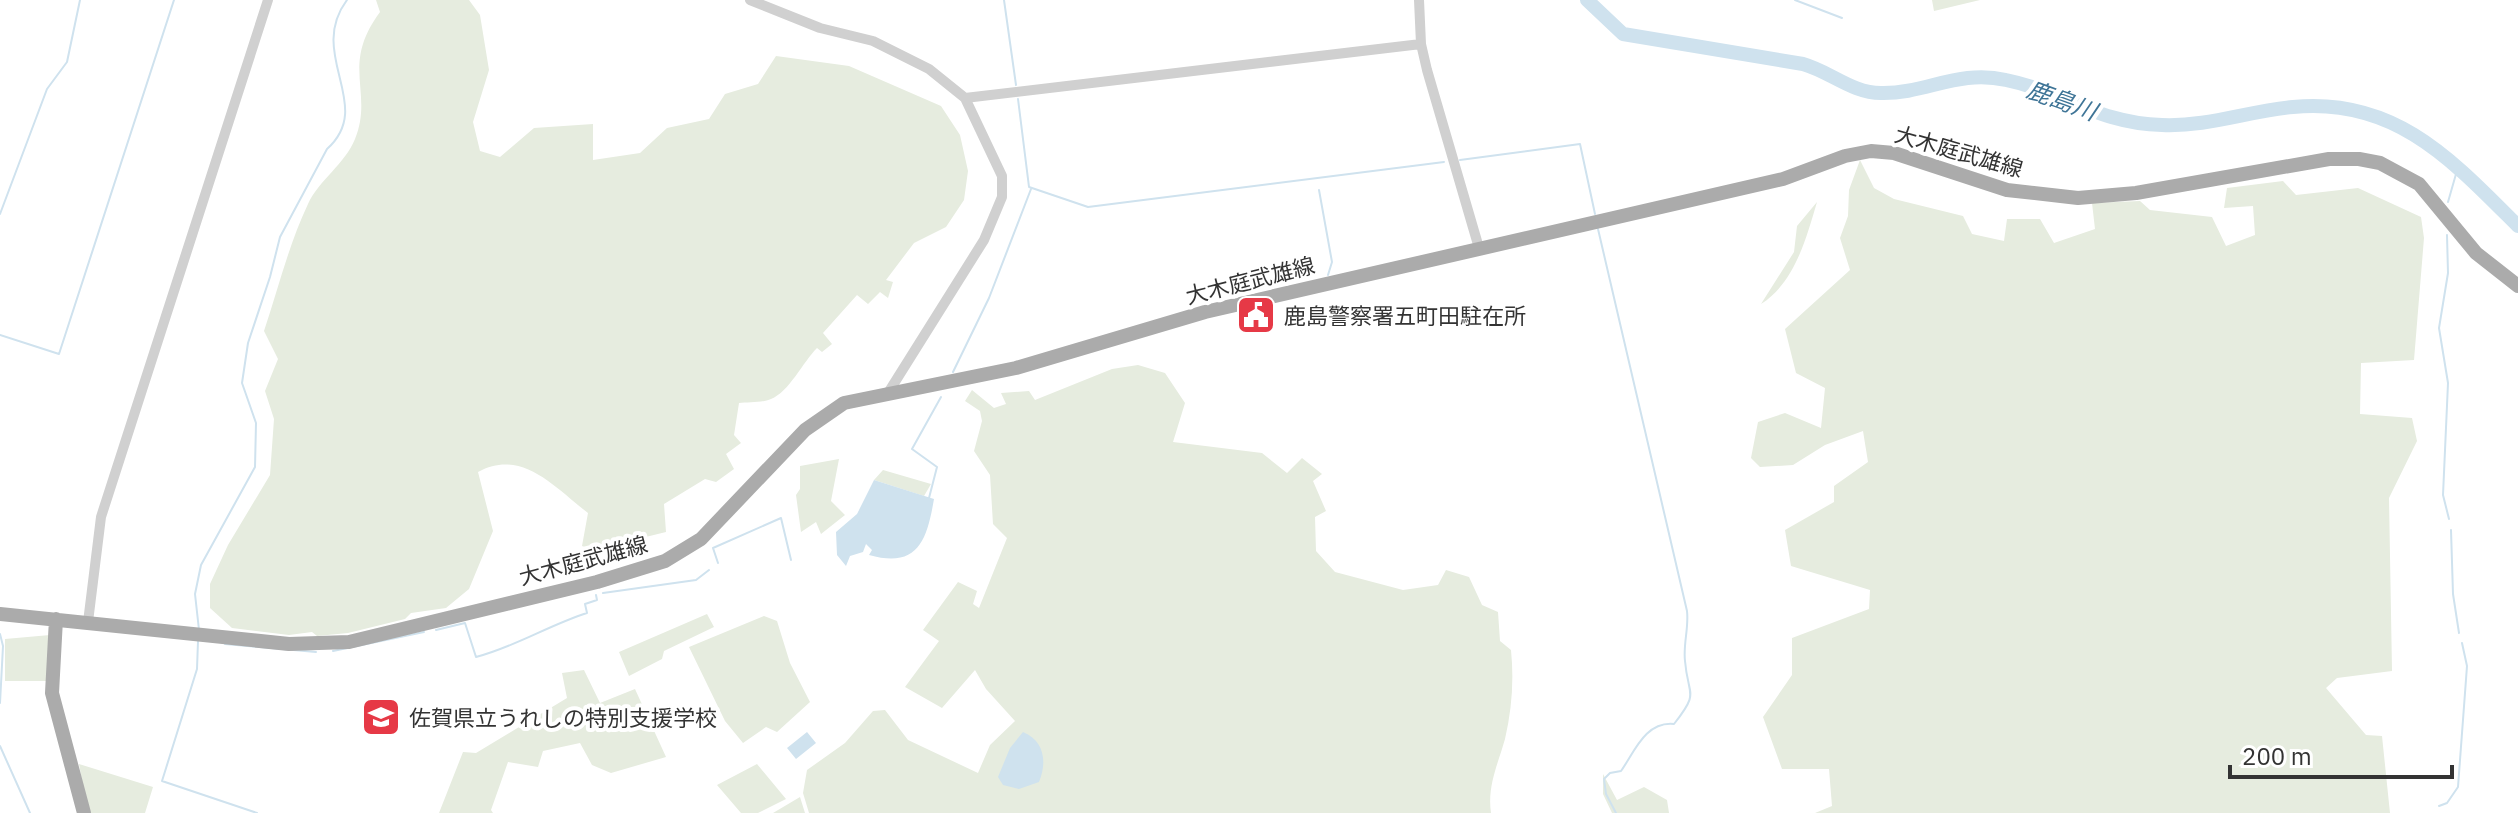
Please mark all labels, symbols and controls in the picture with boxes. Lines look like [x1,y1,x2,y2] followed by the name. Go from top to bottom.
[2023,73,2104,128] water label: 鹿島川
[1892,119,2026,183] street label: 大木庭武雄線
[1182,250,1318,310] street label: 大木庭武雄線
[1235,294,1277,336] public building icon: 鹿島警察署五町田駐在所
[1284,301,1526,330] place label: 鹿島警察署五町田駐在所
[515,529,651,591] street label: 大木庭武雄線
[360,696,402,738] school or university icon: 佐賀県立うれしの特別支援学校
[409,703,717,732] place label: 佐賀県立うれしの特別支援学校
[2230,729,2452,779] scale bar
[2242,740,2312,772] text: 200 m

